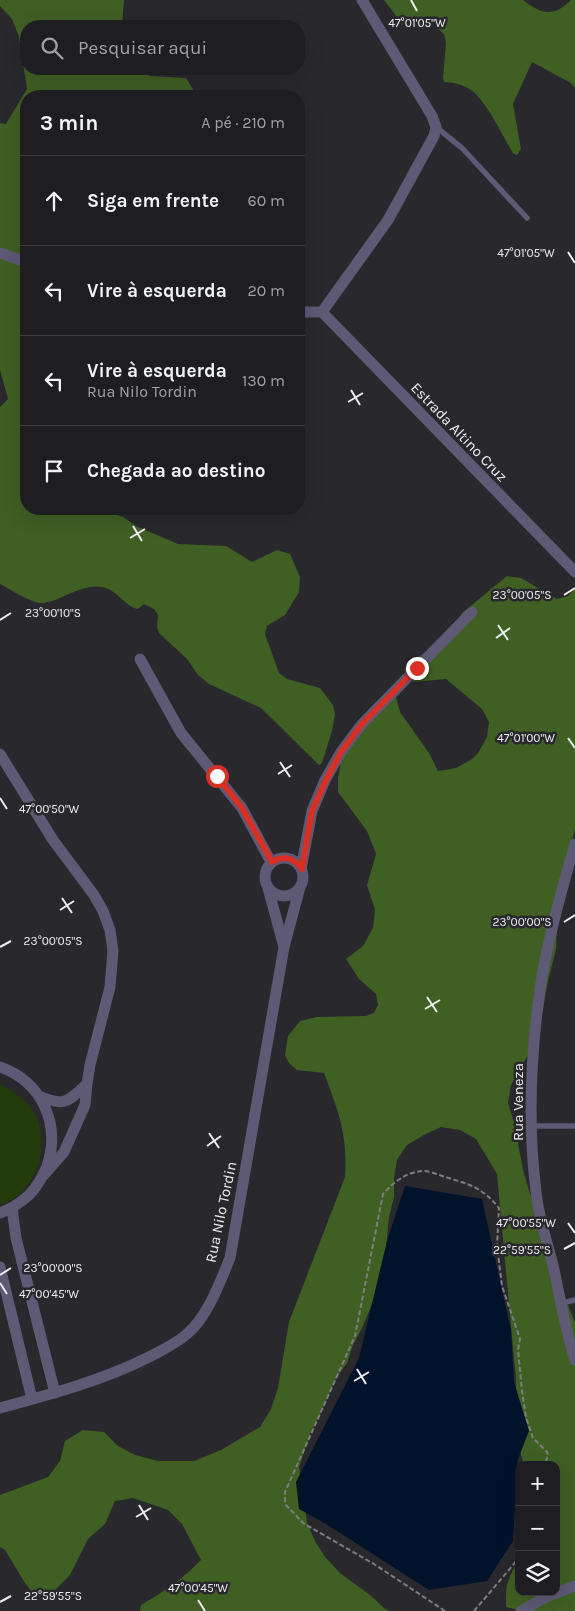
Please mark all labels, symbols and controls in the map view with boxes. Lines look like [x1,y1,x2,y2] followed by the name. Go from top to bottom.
[388,16,446,30] text: 47°01'05"W
[20,20,305,75] search box
[38,34,66,62] icon: search
[78,37,207,59] text: Pesquisar aqui
[40,111,98,135] text: 3 min
[201,113,285,132] text: A pé · 210 m
[40,187,68,215] icon: ahead
[87,190,219,212] text: Siga em frente
[248,191,285,210] text: 60 m
[497,246,555,260] text: 47°01'05"W
[40,277,68,305] icon: left
[87,280,227,302] text: Vire à esquerda
[247,281,285,300] text: 20 m
[87,360,227,382] text: Vire à esquerda
[40,367,68,395] icon: left
[242,371,285,390] text: 130 m
[407,379,511,485] street label: Estrada Altino Cruz
[87,382,197,401] text: Rua Nilo Tordin
[40,457,68,485] icon: arrive
[87,460,265,482] text: Chegada ao destino
[493,588,551,602] text: 23°00'05"S
[25,606,81,620] text: 23°00'10"S
[406,657,429,680] route end
[497,731,555,745] text: 47°01'00"W
[206,765,229,788] route start
[19,802,80,816] text: 47°00'50"W
[492,915,552,929] text: 23°00'00"S
[24,934,82,948] text: 23°00'05"S
[509,1063,527,1141] street label: Rua Veneza
[201,1160,241,1264] street label: Rua Nilo Tordin
[496,1216,556,1230] text: 47°00'55"W
[493,1243,551,1257] text: 22°59'55"S
[23,1261,83,1275] text: 23°00'00"S
[19,1287,79,1301] text: 47°00'45"W
[515,1461,560,1596] map controls
[515,1461,560,1506] button: +
[515,1506,560,1551] button: −
[515,1551,560,1596] button: layers
[168,1581,228,1595] text: 47°00'45"W
[24,1589,82,1603] text: 22°59'55"S

